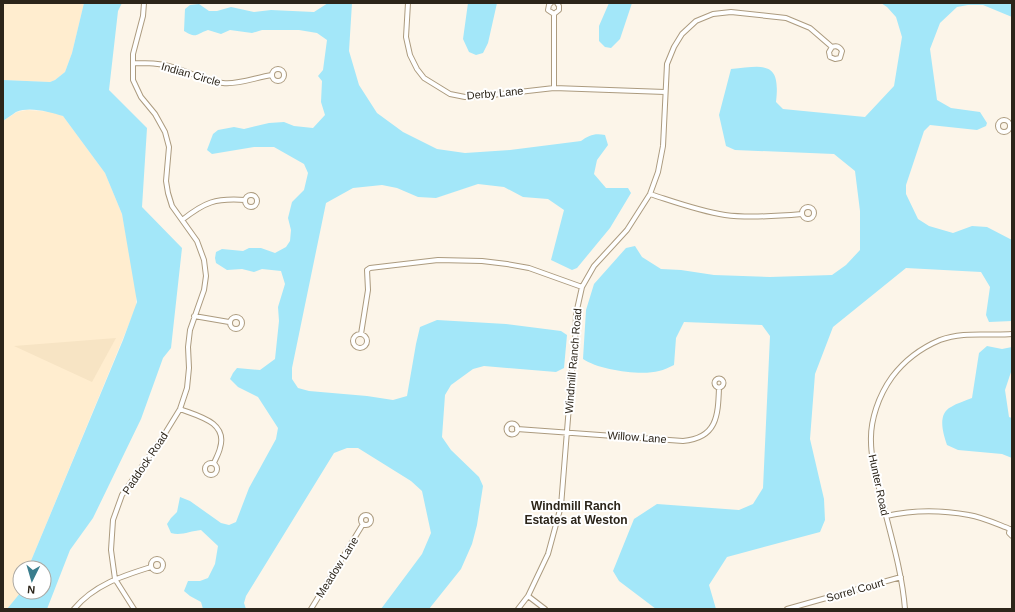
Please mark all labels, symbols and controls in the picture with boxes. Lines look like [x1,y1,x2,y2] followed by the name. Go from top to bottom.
[160,60,222,88] street label: Indian Circle
[466,85,524,101] street label: Derby Lane
[562,308,584,414] street label: Windmill Ranch Road
[607,429,667,445] street label: Willow Lane
[120,430,170,496] street label: Paddock Road
[867,453,891,517] street label: Hunter Road
[524,499,628,527] district label: Windmill Ranch Estates at Weston
[314,535,360,599] street label: Meadow Lane
[12,560,52,600] north arrow
[825,576,885,604] street label: Sorrel Court
[27,584,36,596] text: N

